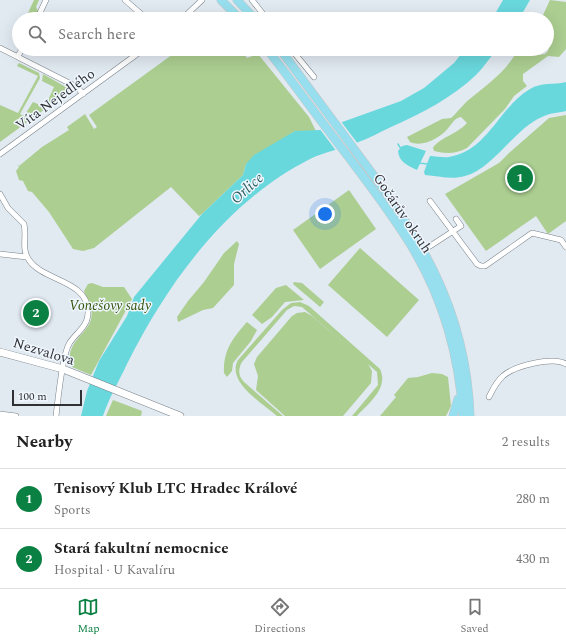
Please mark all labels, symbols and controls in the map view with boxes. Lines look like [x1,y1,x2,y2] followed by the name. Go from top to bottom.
[12,12,554,56] search box
[26,23,48,45] icon: search
[58,23,136,46] text: Search here
[11,63,99,135] street label: Víta Nejedlého
[507,163,533,193] pin: 1
[226,167,269,210] water label: Orlice
[368,169,437,257] street label: Gočárův okruh
[315,204,335,224] your location
[69,295,152,316] park label: Vonešovy sady
[23,298,49,328] pin: 2
[10,332,77,371] street label: Nezvalova
[12,388,82,407] scale bar
[18,388,47,405] text: 100 m
[16,429,72,455] text: Nearby
[502,432,550,452] text: 2 results
[54,477,298,500] text: Tenisový Klub LTC Hradec Králové
[25,489,33,509] text: 1
[516,489,550,509] text: 280 m
[54,500,91,520] text: Sports
[54,537,229,560] text: Stará fakultní nemocnice
[25,549,33,569] text: 2
[516,549,550,569] text: 430 m
[54,560,175,580] text: Hospital · U Kavalíru
[77,596,100,637] tab: Map
[254,596,306,637] tab: Directions
[460,596,489,637] tab: Saved

